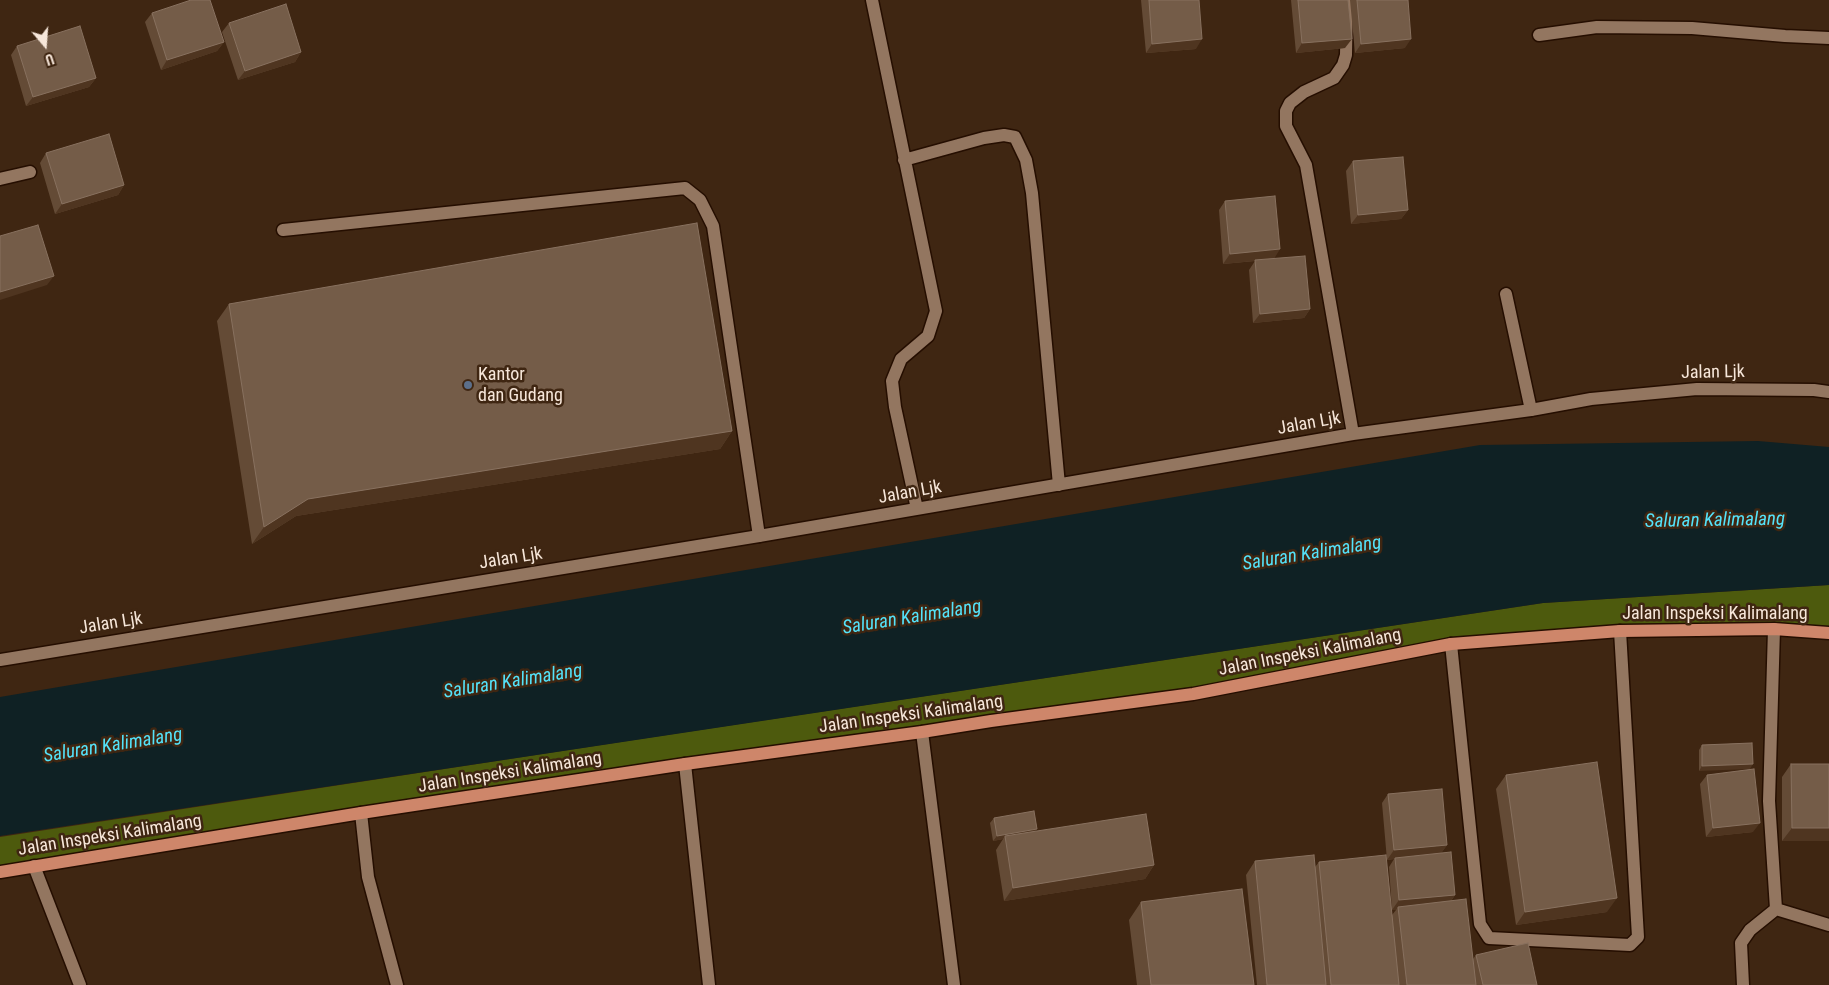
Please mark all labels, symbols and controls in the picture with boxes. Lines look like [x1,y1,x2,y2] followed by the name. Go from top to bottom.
[20,20,70,70] north arrow
[43,50,56,68] text: U
[1681,362,1745,384] street label: Jalan Ljk
[478,364,563,406] place label: Kantor dan Gudang
[462,379,474,391] marker: Kantor dan Gudang
[1276,408,1342,440] street label: Jalan Ljk
[877,477,943,509] street label: Jalan Ljk
[1645,508,1785,534] water label: Saluran Kalimalang
[1241,532,1383,576] water label: Saluran Kalimalang
[478,543,544,575] street label: Jalan Ljk
[841,596,983,640] water label: Saluran Kalimalang
[1622,603,1808,625] street label: Jalan Inspeksi Kalimalang
[78,608,144,640] street label: Jalan Ljk
[1217,625,1403,681] street label: Jalan Inspeksi Kalimalang
[442,660,584,704] water label: Saluran Kalimalang
[818,691,1004,739] street label: Jalan Inspeksi Kalimalang
[42,724,184,768] water label: Saluran Kalimalang
[417,748,603,798] street label: Jalan Inspeksi Kalimalang
[17,811,203,861] street label: Jalan Inspeksi Kalimalang

